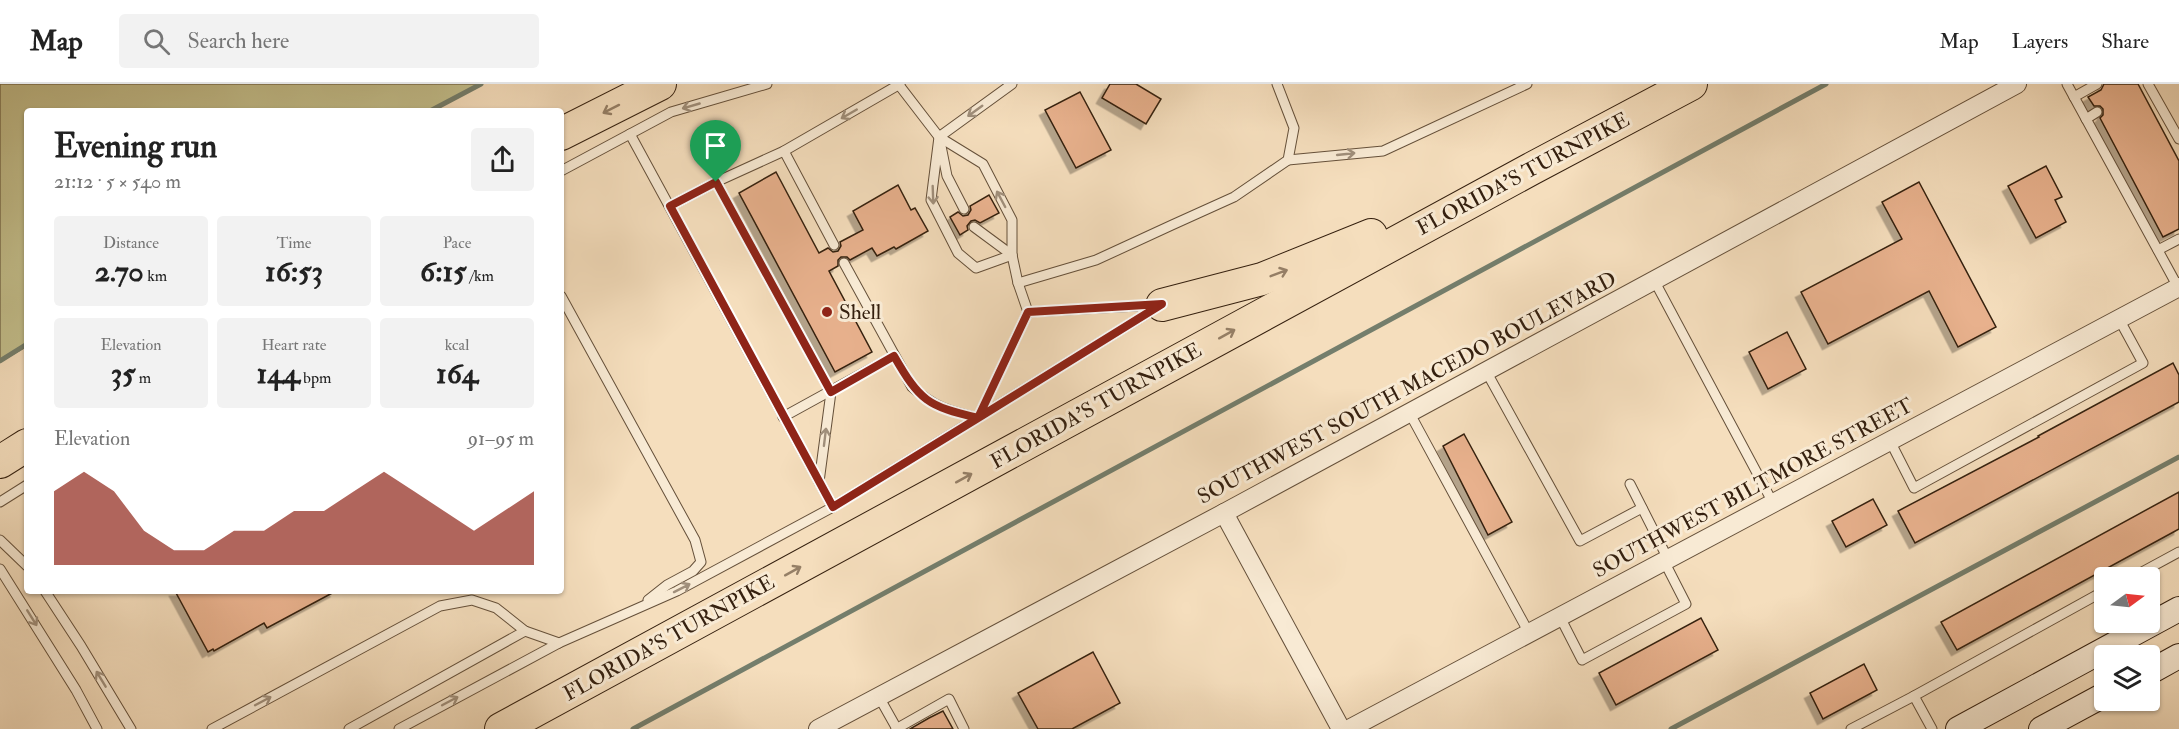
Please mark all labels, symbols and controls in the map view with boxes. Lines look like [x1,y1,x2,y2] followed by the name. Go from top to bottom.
[119,14,539,68] search box
[30,24,83,59] text: Map
[140,25,173,58] icon: search
[188,27,289,55] text: Search here
[1939,28,1979,55] text: Map
[2012,28,2068,55] text: Layers
[2101,28,2149,55] text: Share
[682,101,701,112] one-way arrow
[602,104,620,115] one-way arrow
[968,104,984,117] one-way arrow
[1412,106,1634,242] street label: FLORIDA'S TURNPIKE
[841,108,858,120] one-way arrow
[690,120,741,182] pin
[54,126,217,167] text: Evening run
[471,128,534,191] button: share
[699,129,732,162] icon: arrive
[1336,148,1356,159] one-way arrow
[54,169,181,194] text: 21:12 · 5 × 540 m
[928,185,939,204] one-way arrow
[995,191,1007,208] one-way arrow
[103,233,159,253] text: Distance
[277,233,311,253] text: Time
[443,233,471,253] text: Pace
[95,253,144,290] text: 2.70
[265,253,323,290] text: 16:53
[420,253,466,290] text: 6:15
[144,266,167,286] text: km
[466,266,494,286] text: /km
[1193,266,1621,510] street label: SOUTHWEST SOUTH MACEDO BOULEVARD
[1269,266,1288,277] one-way arrow
[839,299,882,326] place label: Shell
[820,305,834,319] marker: Shell
[1218,328,1236,339] one-way arrow
[101,335,161,355] text: Elevation
[261,335,327,355] text: Heart rate
[445,335,469,355] text: kcal
[986,337,1206,475] street label: FLORIDA'S TURNPIKE
[111,355,135,392] text: 35
[257,355,300,392] text: 144
[436,355,478,392] text: 164
[135,368,151,388] text: m
[300,368,331,388] text: bpm
[1588,392,1918,584] street label: SOUTHWEST BILTMORE STREET
[54,426,130,451] text: Elevation
[468,426,534,451] text: 91–95 m
[820,428,831,447] one-way arrow
[955,472,972,484] one-way arrow
[783,565,801,576] one-way arrow
[2094,567,2160,633] north arrow
[2094,567,2160,711] map controls
[559,569,779,707] street label: FLORIDA'S TURNPIKE
[673,582,691,594] one-way arrow
[26,609,38,626] one-way arrow
[2094,645,2160,711] button: layers
[94,671,106,688] one-way arrow
[254,695,271,707] one-way arrow
[441,695,459,706] one-way arrow

